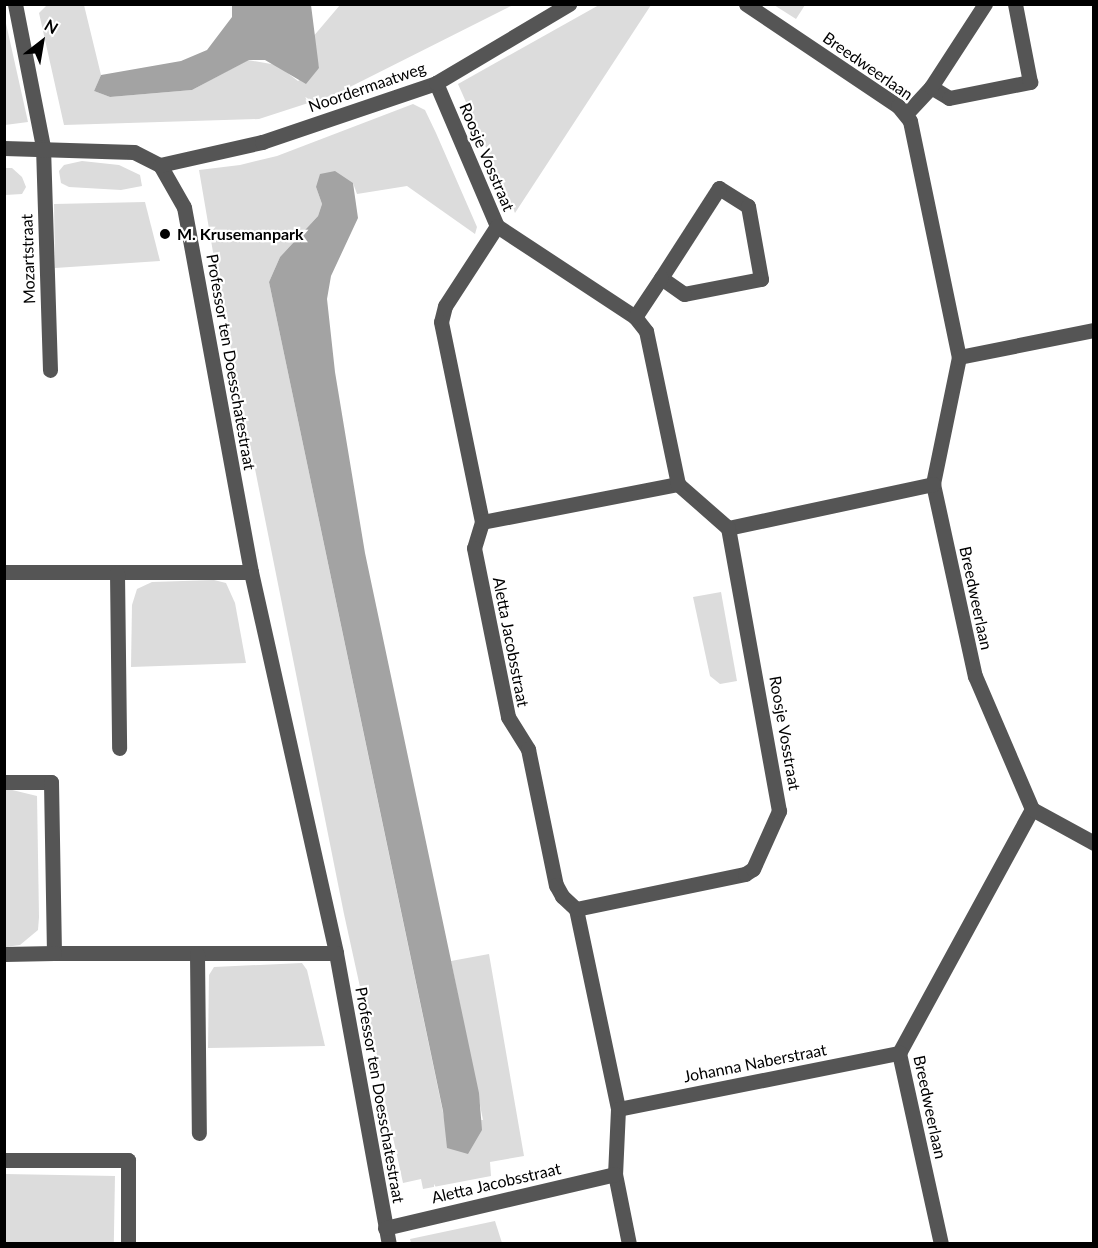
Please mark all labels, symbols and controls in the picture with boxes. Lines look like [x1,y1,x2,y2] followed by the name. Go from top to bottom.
[12,12,72,72] north arrow
[41,15,62,37] text: N
[819,28,917,104] street label: Breedweerlaan
[306,58,428,116] street label: Noordermaatweg
[455,100,519,214] street label: Roosje Vosstraat
[17,214,39,304] street label: Mozartstraat
[177,224,304,244] place label: M. Krusemanpark
[158,227,172,241] marker: M. Krusemanpark
[202,252,260,472] street label: Professor ten Doesschatestraat
[956,545,996,651] street label: Breedweerlaan
[489,575,533,709] street label: Aletta Jacobsstraat
[765,674,805,792] street label: Roosje Vosstraat
[351,985,409,1205] street label: Professor ten Doesschatestraat
[682,1040,828,1086] street label: Johanna Naberstraat
[910,1054,950,1160] street label: Breedweerlaan
[429,1159,563,1207] street label: Aletta Jacobsstraat

